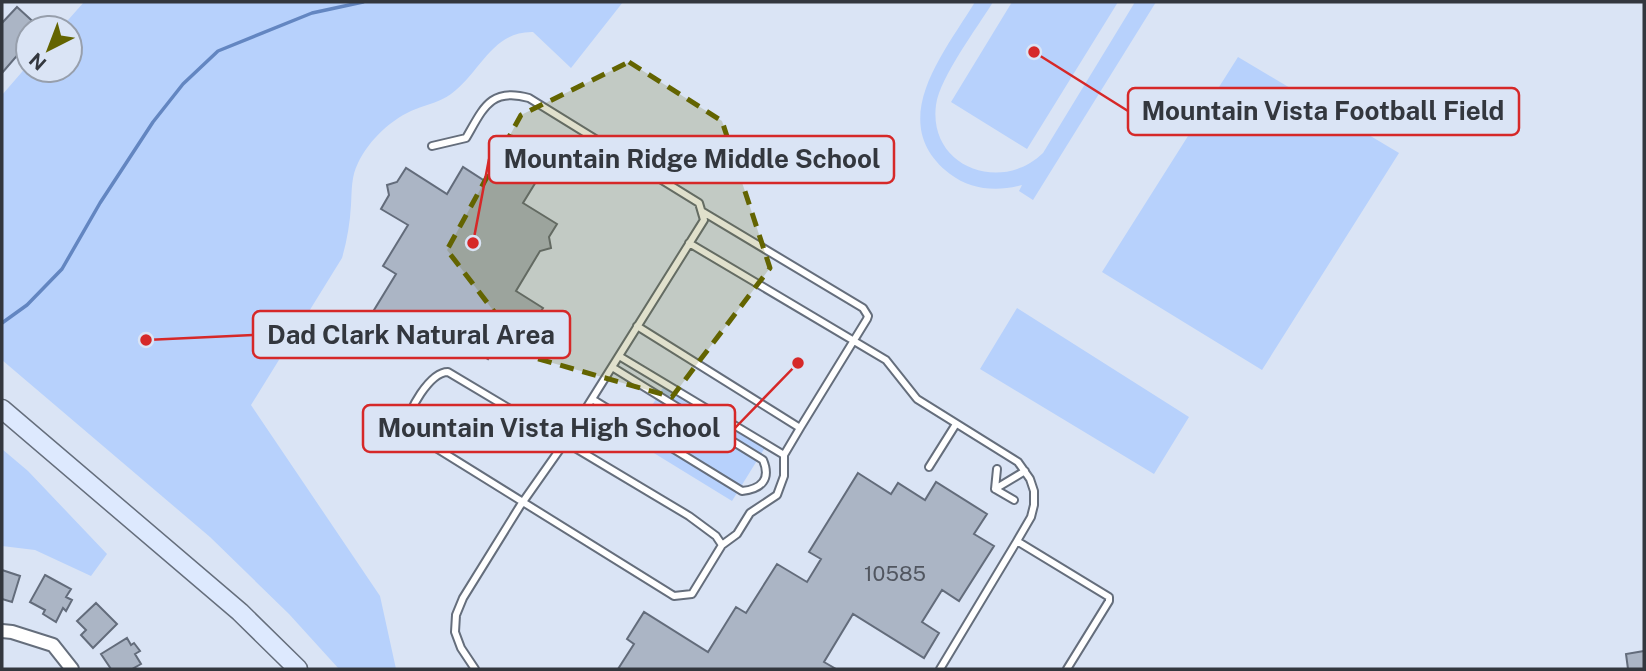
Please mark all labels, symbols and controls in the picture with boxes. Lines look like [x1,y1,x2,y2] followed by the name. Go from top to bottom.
[14,14,84,84] north arrow
[25,48,51,75] text: N
[1128,88,1519,135] callout: Mountain Vista Football Field
[1142,95,1504,126] text: Mountain Vista Football Field
[489,136,894,183] callout: Mountain Ridge Middle School
[503,143,881,174] text: Mountain Ridge Middle School
[253,311,570,358] callout: Dad Clark Natural Area
[267,319,555,350] text: Dad Clark Natural Area
[363,405,735,452] callout: Mountain Vista High School
[378,412,720,443] text: Mountain Vista High School
[864,561,926,586] house number: 10585

